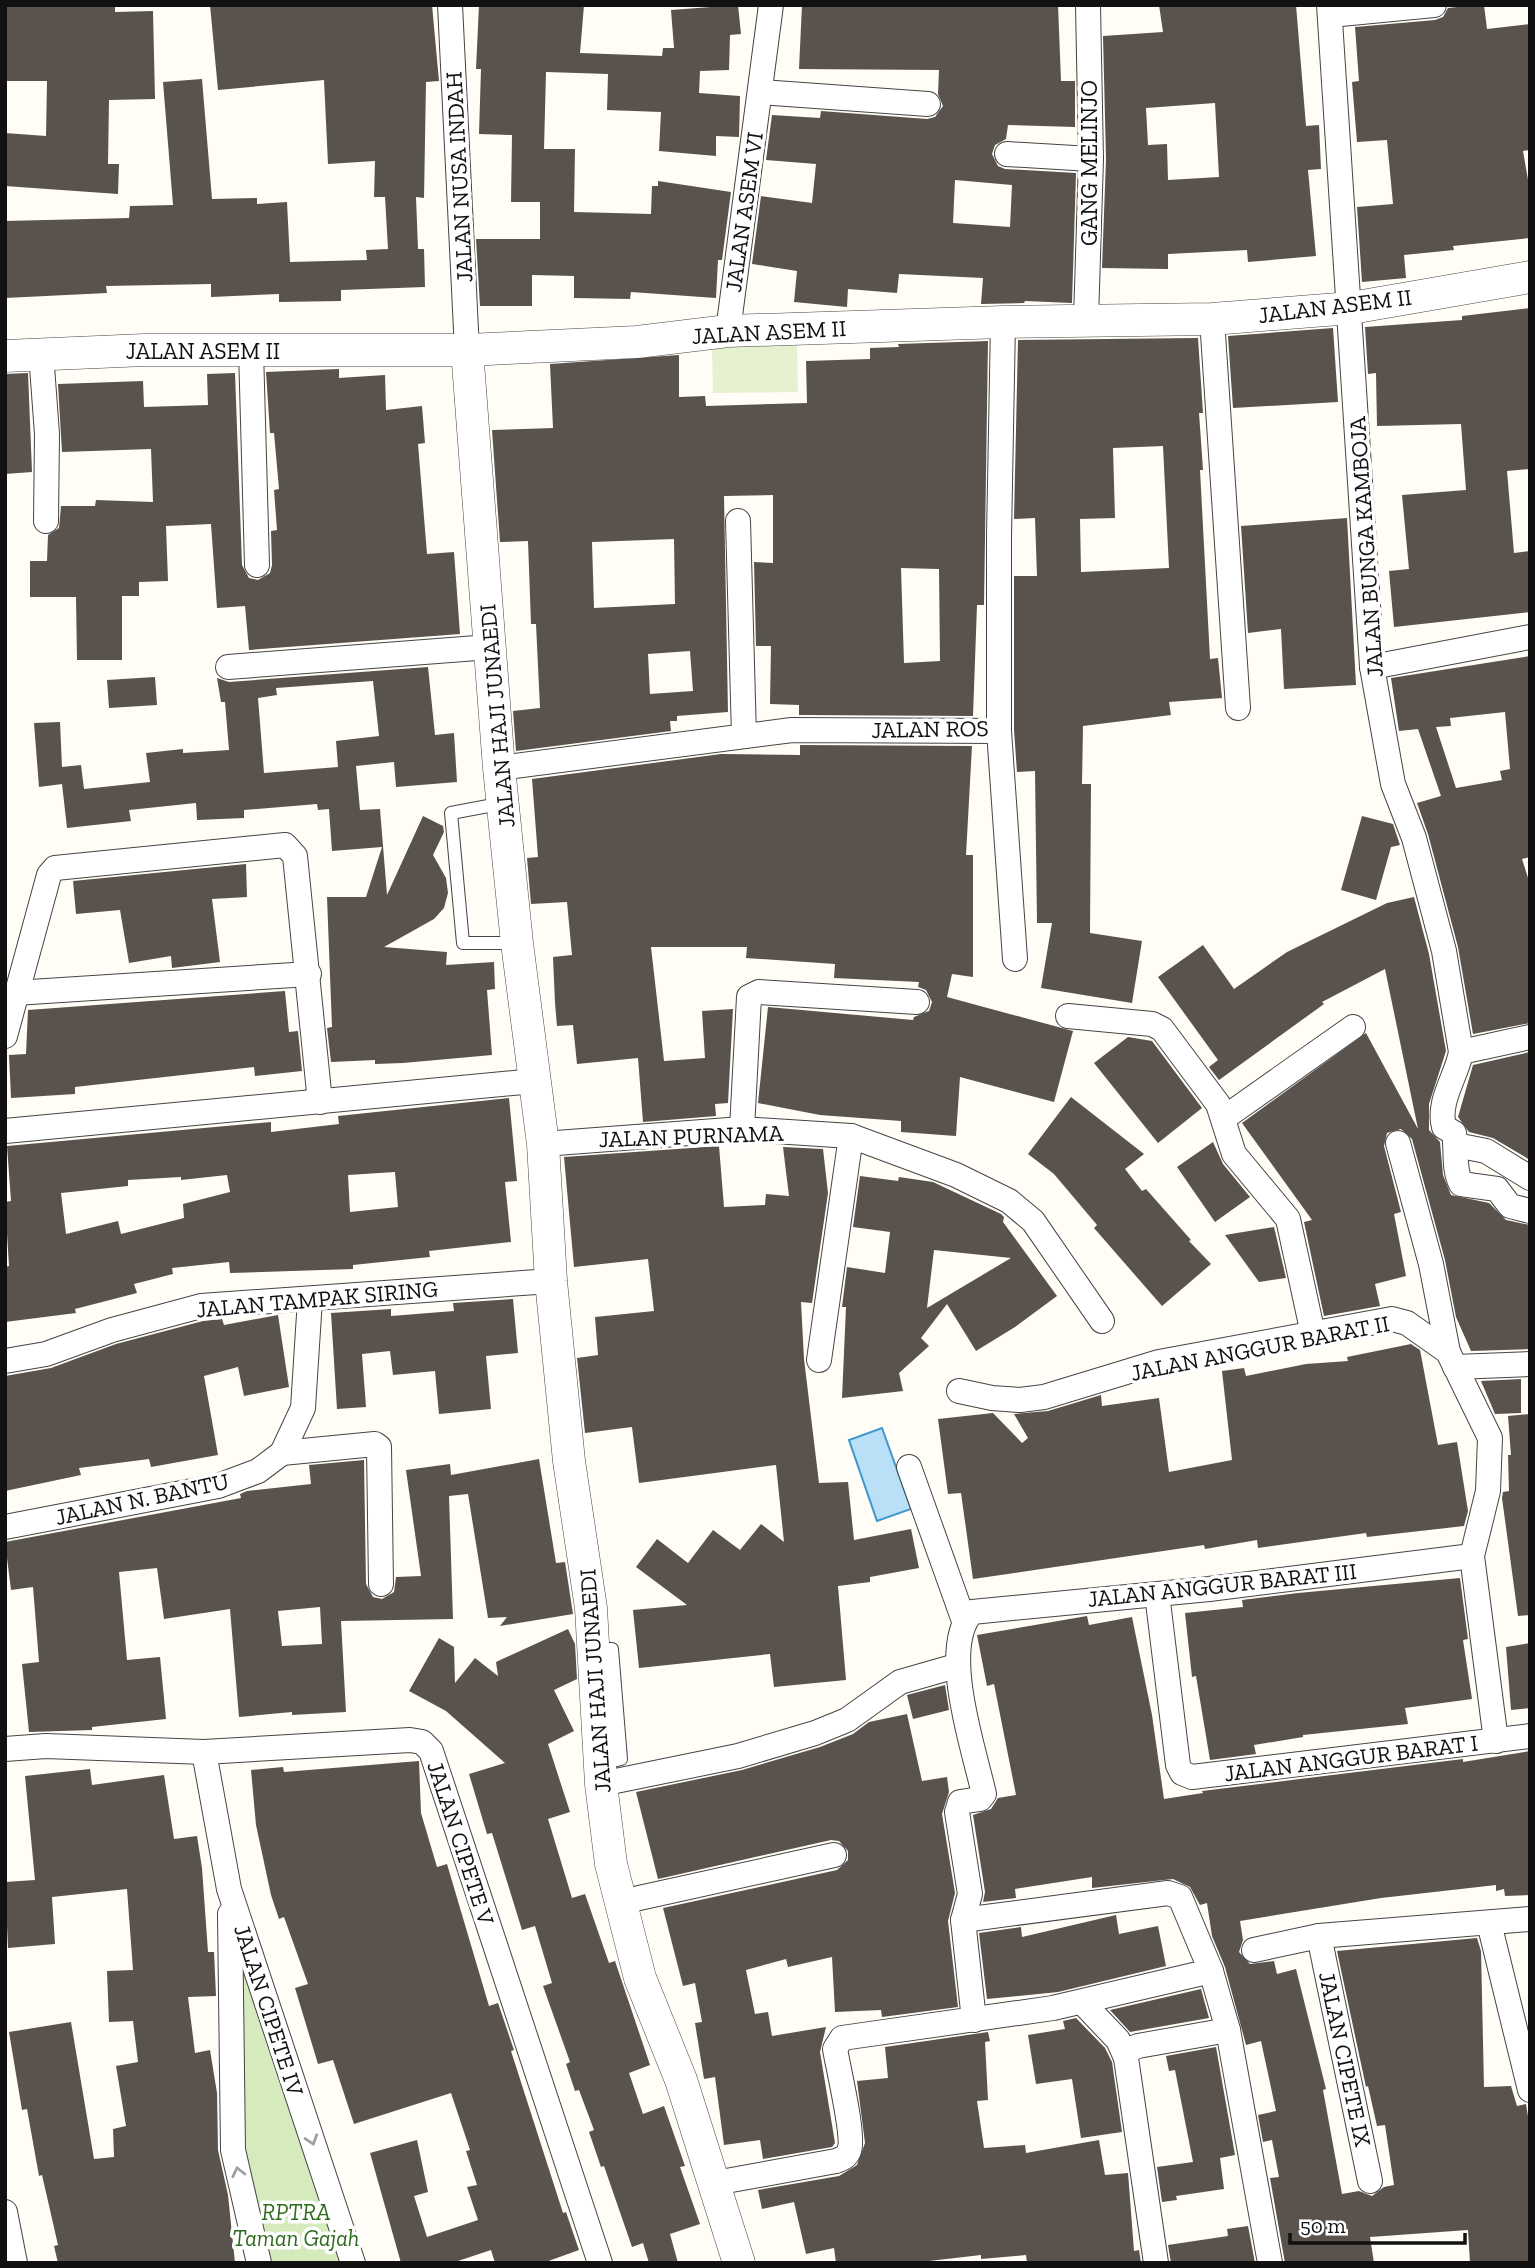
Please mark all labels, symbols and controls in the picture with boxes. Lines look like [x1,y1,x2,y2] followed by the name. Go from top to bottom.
[439,71,479,283] street label: JALAN NUSA INDAH
[1075,80,1103,246] street label: GANG MELINJO
[719,130,769,294] street label: JALAN ASEM VI
[1257,283,1413,329] street label: JALAN ASEM II
[691,314,847,350] street label: JALAN ASEM II
[126,337,280,365] street label: JALAN ASEM II
[1343,415,1389,678] street label: JALAN BUNGA KAMBOJA
[473,603,521,829] street label: JALAN HAJI JUNAEDI
[871,714,989,744] street label: JALAN ROS
[598,1119,785,1153] street label: JALAN PURNAMA
[195,1274,439,1324] street label: JALAN TAMPAK SIRING
[1128,1309,1392,1387] street label: JALAN ANGGUR BARAT II
[53,1467,231,1531] street label: JALAN N. BANTU
[1086,1557,1358,1613] street label: JALAN ANGGUR BARAT III
[573,1568,617,1794] street label: JALAN HAJI JUNAEDI
[1222,1729,1480,1787] street label: JALAN ANGGUR BARAT I
[421,1758,501,1928] street label: JALAN CIPETE V
[228,1921,310,2099] street label: JALAN CIPETE IV
[1313,1969,1377,2149] street label: JALAN CIPETE IX
[304,2133,318,2145] one-way arrow
[232,2166,247,2178] one-way arrow
[233,2198,359,2252] park label: RPTRA Taman Gajah
[1290,2202,1465,2246] scale bar
[1300,2213,1346,2238] text: 50 m

